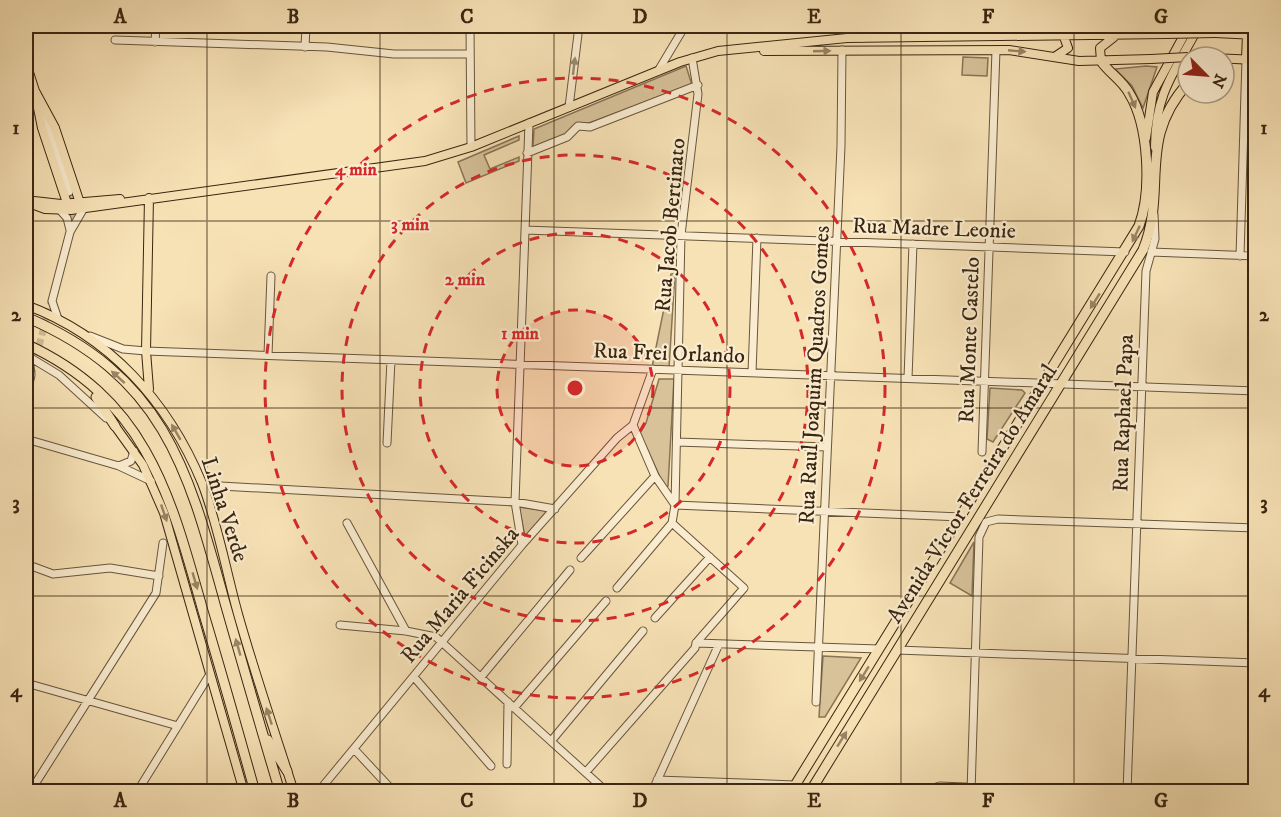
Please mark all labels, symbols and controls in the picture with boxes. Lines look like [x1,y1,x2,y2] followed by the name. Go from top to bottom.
[113,5,128,30] text: A
[287,5,299,30] text: B
[460,5,474,30] text: C
[633,5,648,30] text: D
[807,5,821,30] text: E
[982,5,995,30] text: F
[1154,5,1168,30] text: G
[1176,45,1236,105] north arrow
[1008,46,1027,56] one-way arrow
[813,47,832,56] one-way arrow
[569,57,578,76] one-way arrow
[1207,71,1231,91] text: N
[1127,91,1137,109] one-way arrow
[12,116,20,141] text: 1
[1260,116,1268,141] text: 1
[649,137,692,313] street label: Rua Jacob Bertinato
[334,159,377,181] text: 4 min
[852,212,1016,245] street label: Rua Madre Leonie
[391,214,430,236] text: 3 min
[793,225,836,525] street label: Rua Raul Joaquim Quadros Gomes
[1131,225,1140,242] one-way arrow
[953,256,986,424] street label: Rua Monte Castelo
[445,269,486,291] text: 2 min
[1090,293,1101,309] one-way arrow
[11,303,22,328] text: 2
[1259,303,1270,328] text: 2
[501,323,540,345] text: 1 min
[1107,333,1140,493] street label: Rua Raphael Papa
[592,337,745,370] street label: Rua Frei Orlando
[881,359,1063,628] street label: Avenida Victor Ferreira do Amaral
[111,370,126,384] one-way arrow
[565,378,585,398] centre of rings
[171,423,181,440] one-way arrow
[195,454,254,565] street label: Linha Verde
[12,491,20,516] text: 3
[1260,491,1268,516] text: 3
[159,504,169,522] one-way arrow
[395,521,526,669] street label: Rua Maria Ficinska
[191,572,200,590] one-way arrow
[233,638,242,656] one-way arrow
[859,666,870,682] one-way arrow
[10,679,23,704] text: 4
[1258,679,1271,704] text: 4
[264,707,273,725] one-way arrow
[837,731,848,747] one-way arrow
[113,789,128,814] text: A
[287,789,299,814] text: B
[460,789,474,814] text: C
[633,789,648,814] text: D
[807,789,821,814] text: E
[982,789,995,814] text: F
[1154,789,1168,814] text: G

